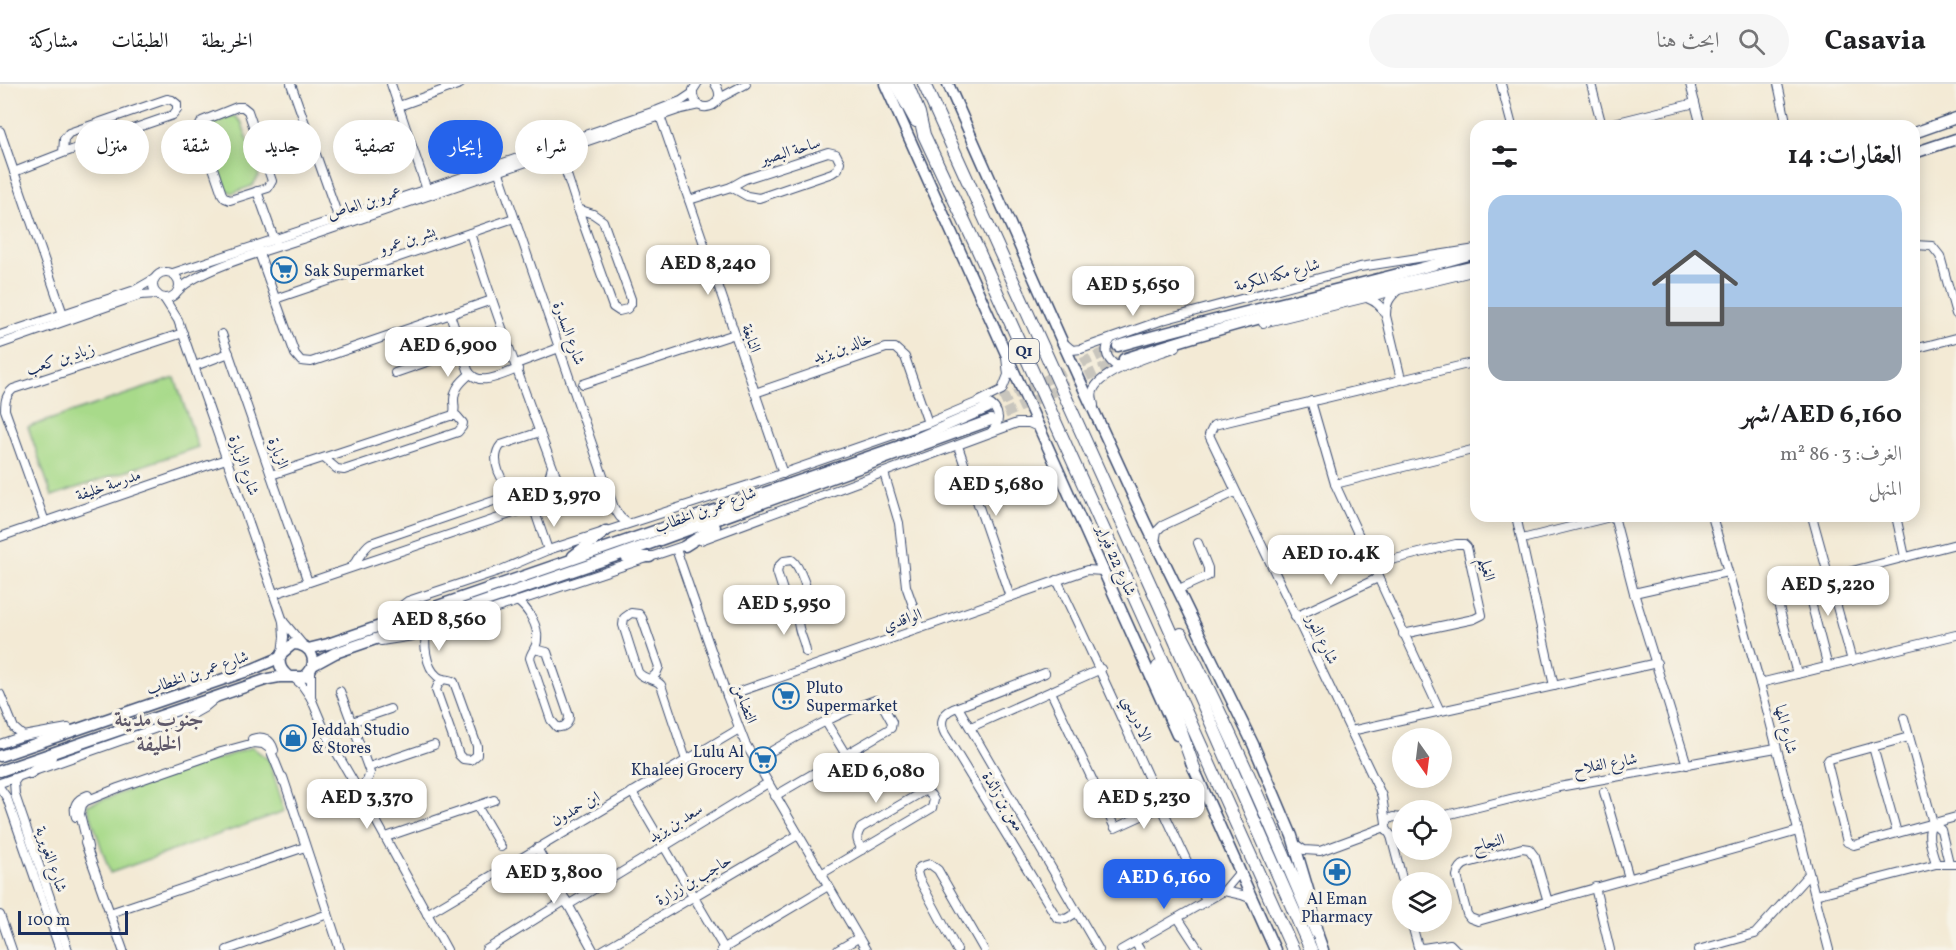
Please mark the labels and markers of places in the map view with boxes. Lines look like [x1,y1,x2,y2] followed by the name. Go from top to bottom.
[639,245,777,296] pin: AED 8,240
[269,255,299,285] supermarket icon: Sak Supermarket
[304,261,425,283] place label: Sak Supermarket
[1064,266,1202,317] pin: AED 5,650
[379,327,517,378] pin: AED 6,900
[927,466,1065,517] pin: AED 5,680
[485,477,623,528] pin: AED 3,970
[1262,535,1400,586] pin: AED 10.4K
[1759,566,1897,617] pin: AED 5,220
[715,585,853,636] pin: AED 5,950
[370,601,508,652] pin: AED 8,560
[806,678,898,718] place label: Pluto Supermarket
[771,681,801,711] supermarket icon: Pluto Supermarket
[312,720,409,760] place label: Jeddah Studio & Stores
[278,723,308,753] shop icon: Jeddah Studio & Stores
[631,742,744,782] place label: Lulu Al Khaleej Grocery
[748,745,778,775] supermarket icon: Lulu Al Khaleej Grocery
[807,753,945,804] pin: AED 6,080
[298,779,436,830] pin: AED 3,370
[1075,779,1213,830] pin: AED 5,230
[485,854,623,905] pin: AED 3,800
[1322,857,1352,887] pharmacy icon: Al Eman Pharmacy
[1095,859,1233,910] pin: AED 6,160
[1301,889,1373,929] place label: Al Eman Pharmacy

